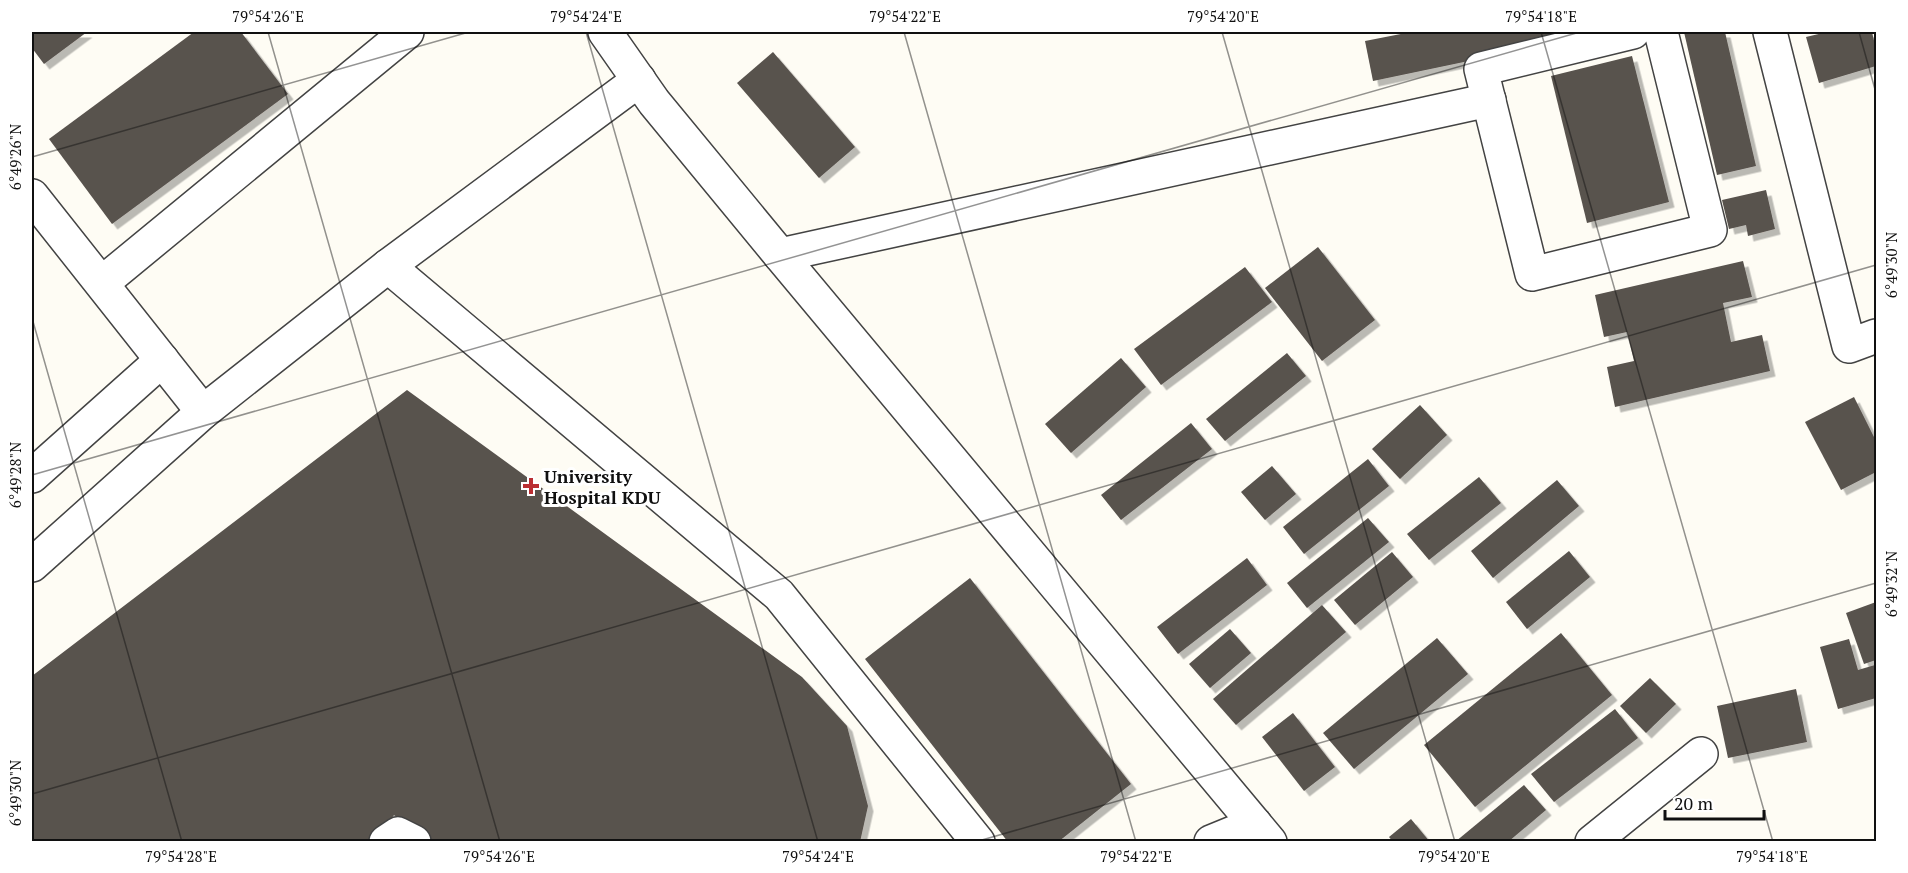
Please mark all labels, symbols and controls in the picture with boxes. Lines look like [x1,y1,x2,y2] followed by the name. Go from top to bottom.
[232,6,304,26] text: 79°54'26"E
[550,6,622,26] text: 79°54'24"E
[869,6,941,26] text: 79°54'22"E
[1187,6,1259,26] text: 79°54'20"E
[1505,6,1577,26] text: 79°54'18"E
[5,124,25,190] text: 6°49'26"N
[1881,232,1901,298] text: 6°49'30"N
[5,442,25,508] text: 6°49'28"N
[544,464,661,509] place label: University Hospital KDU
[522,477,540,495] marker: University Hospital KDU
[1881,551,1901,617] text: 6°49'32"N
[5,760,25,826] text: 6°49'30"N
[1665,783,1764,821] scale bar
[1674,791,1714,815] text: 20 m
[145,846,217,866] text: 79°54'28"E
[463,846,535,866] text: 79°54'26"E
[782,846,854,866] text: 79°54'24"E
[1100,846,1172,866] text: 79°54'22"E
[1418,846,1490,866] text: 79°54'20"E
[1736,846,1808,866] text: 79°54'18"E

